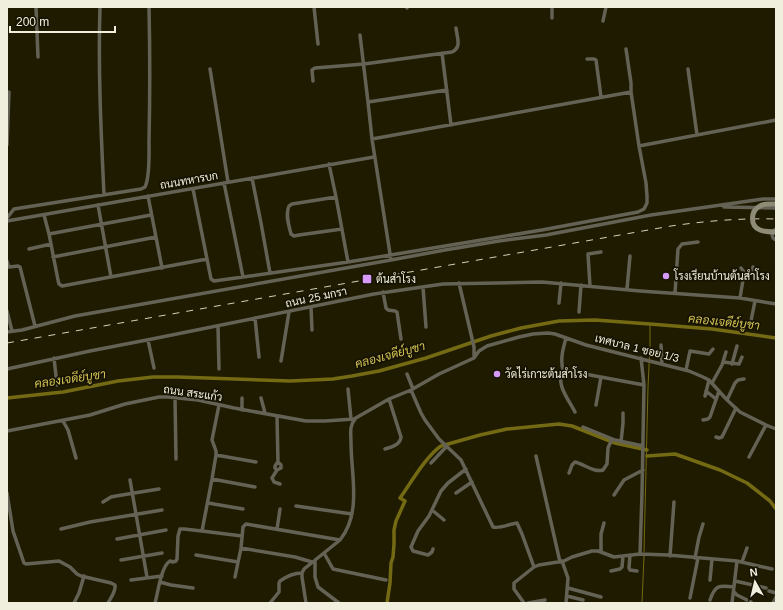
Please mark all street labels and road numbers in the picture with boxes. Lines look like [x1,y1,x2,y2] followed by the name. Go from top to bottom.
[159,169,219,191] street label: ถนนทหารบก
[284,285,348,309] street label: ถนน 25 มกรา
[594,332,680,364] street label: เทศบาล 1 ซอย 1/3
[163,382,223,403] street label: ถนน สระแก้ว

